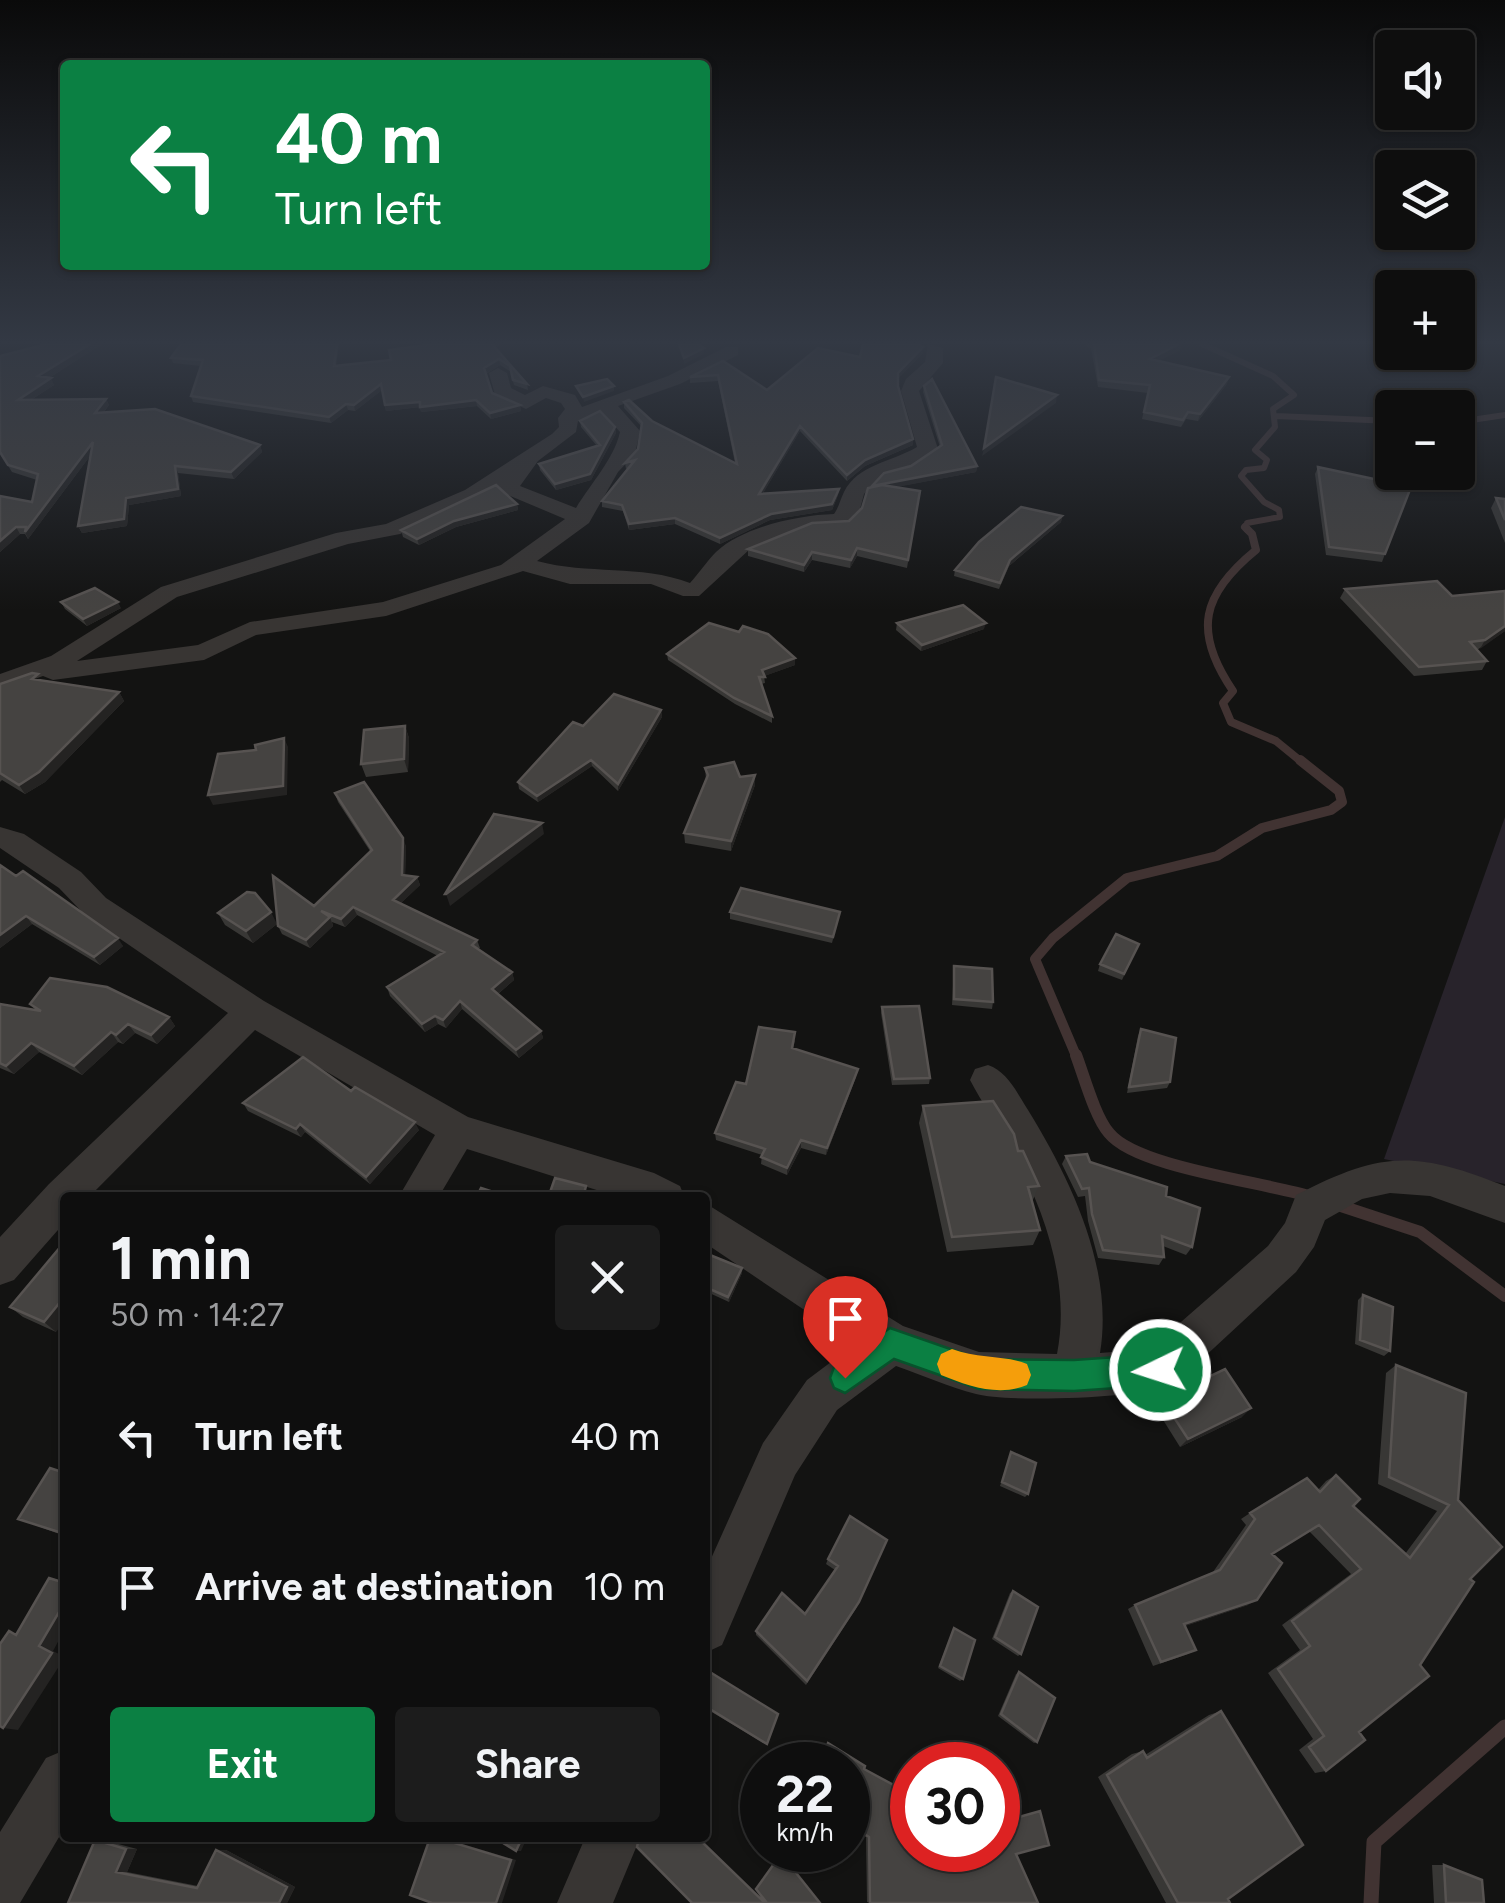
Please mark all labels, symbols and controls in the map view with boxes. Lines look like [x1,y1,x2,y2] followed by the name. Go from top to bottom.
[1375,30,1475,490] map controls
[1375,30,1475,130] button: sound
[275,96,442,181] text: 40 m
[110,100,240,230] icon: left
[1375,150,1475,250] button: layers
[275,181,442,235] text: Turn left
[1375,270,1475,370] button: +
[1375,390,1475,490] button: −
[110,1222,252,1294] text: 1 min
[555,1225,660,1330] button: close
[803,1276,888,1379] pin
[818,1291,873,1346] icon: arrive
[110,1296,284,1334] text: 50 m · 14:27
[1108,1318,1212,1422] position arrow
[110,1410,165,1465] icon: left
[195,1414,343,1460] text: Turn left
[570,1414,660,1460] text: 40 m
[110,1560,165,1615] icon: arrive
[195,1564,553,1610] text: Arrive at destination
[583,1564,665,1610] text: 10 m
[110,1707,375,1822] button: Exit
[395,1707,660,1822] button: Share
[890,1742,1020,1872] speed limit sign: 30
[776,1764,834,1825] text: 22
[776,1817,834,1847] text: km/h

